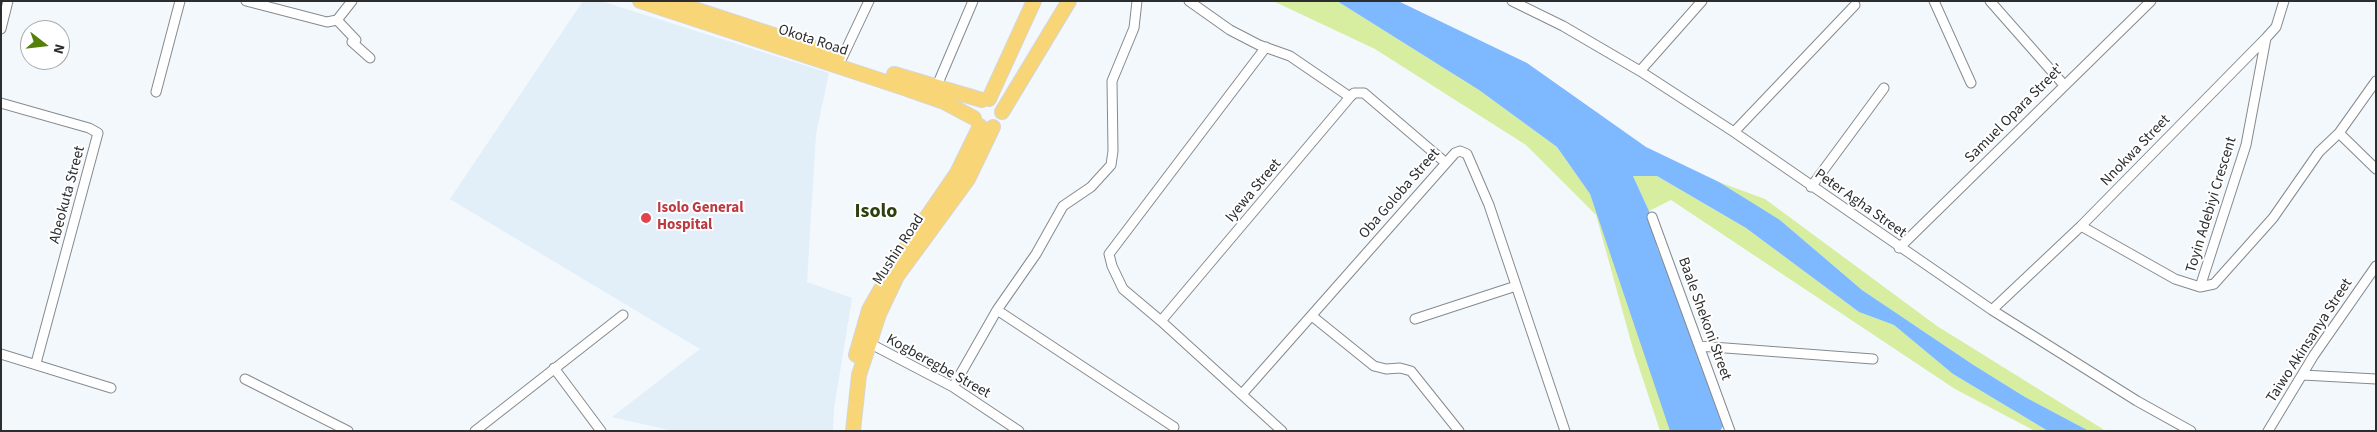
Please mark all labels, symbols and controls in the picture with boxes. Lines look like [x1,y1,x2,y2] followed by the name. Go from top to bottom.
[20,20,70,70] north arrow
[776,21,850,61] street label: Okota Road
[48,42,69,56] text: N
[1962,61,2068,167] street label: Samuel Opara Street'
[2097,112,2175,190] street label: Nnokwa Street
[2183,135,2241,275] street label: Toyin Adebiyi Crescent
[46,144,90,246] street label: Abeokuta Street
[1356,145,1444,243] street label: Oba Goloba Street
[1222,156,1286,226] street label: Iyewa Street
[1811,166,1909,242] street label: Peter Agha Street
[657,200,744,235] place label: Isolo General Hospital
[855,201,897,225] district label: Isolo
[639,211,653,225] marker: Isolo General Hospital
[870,211,928,289] street label: Mushin Road
[1673,255,1735,383] street label: Baale Shekoni Street
[2263,276,2357,406] street label: Taiwo Akinsanya Street
[883,331,993,403] street label: Kogberegbe Street

